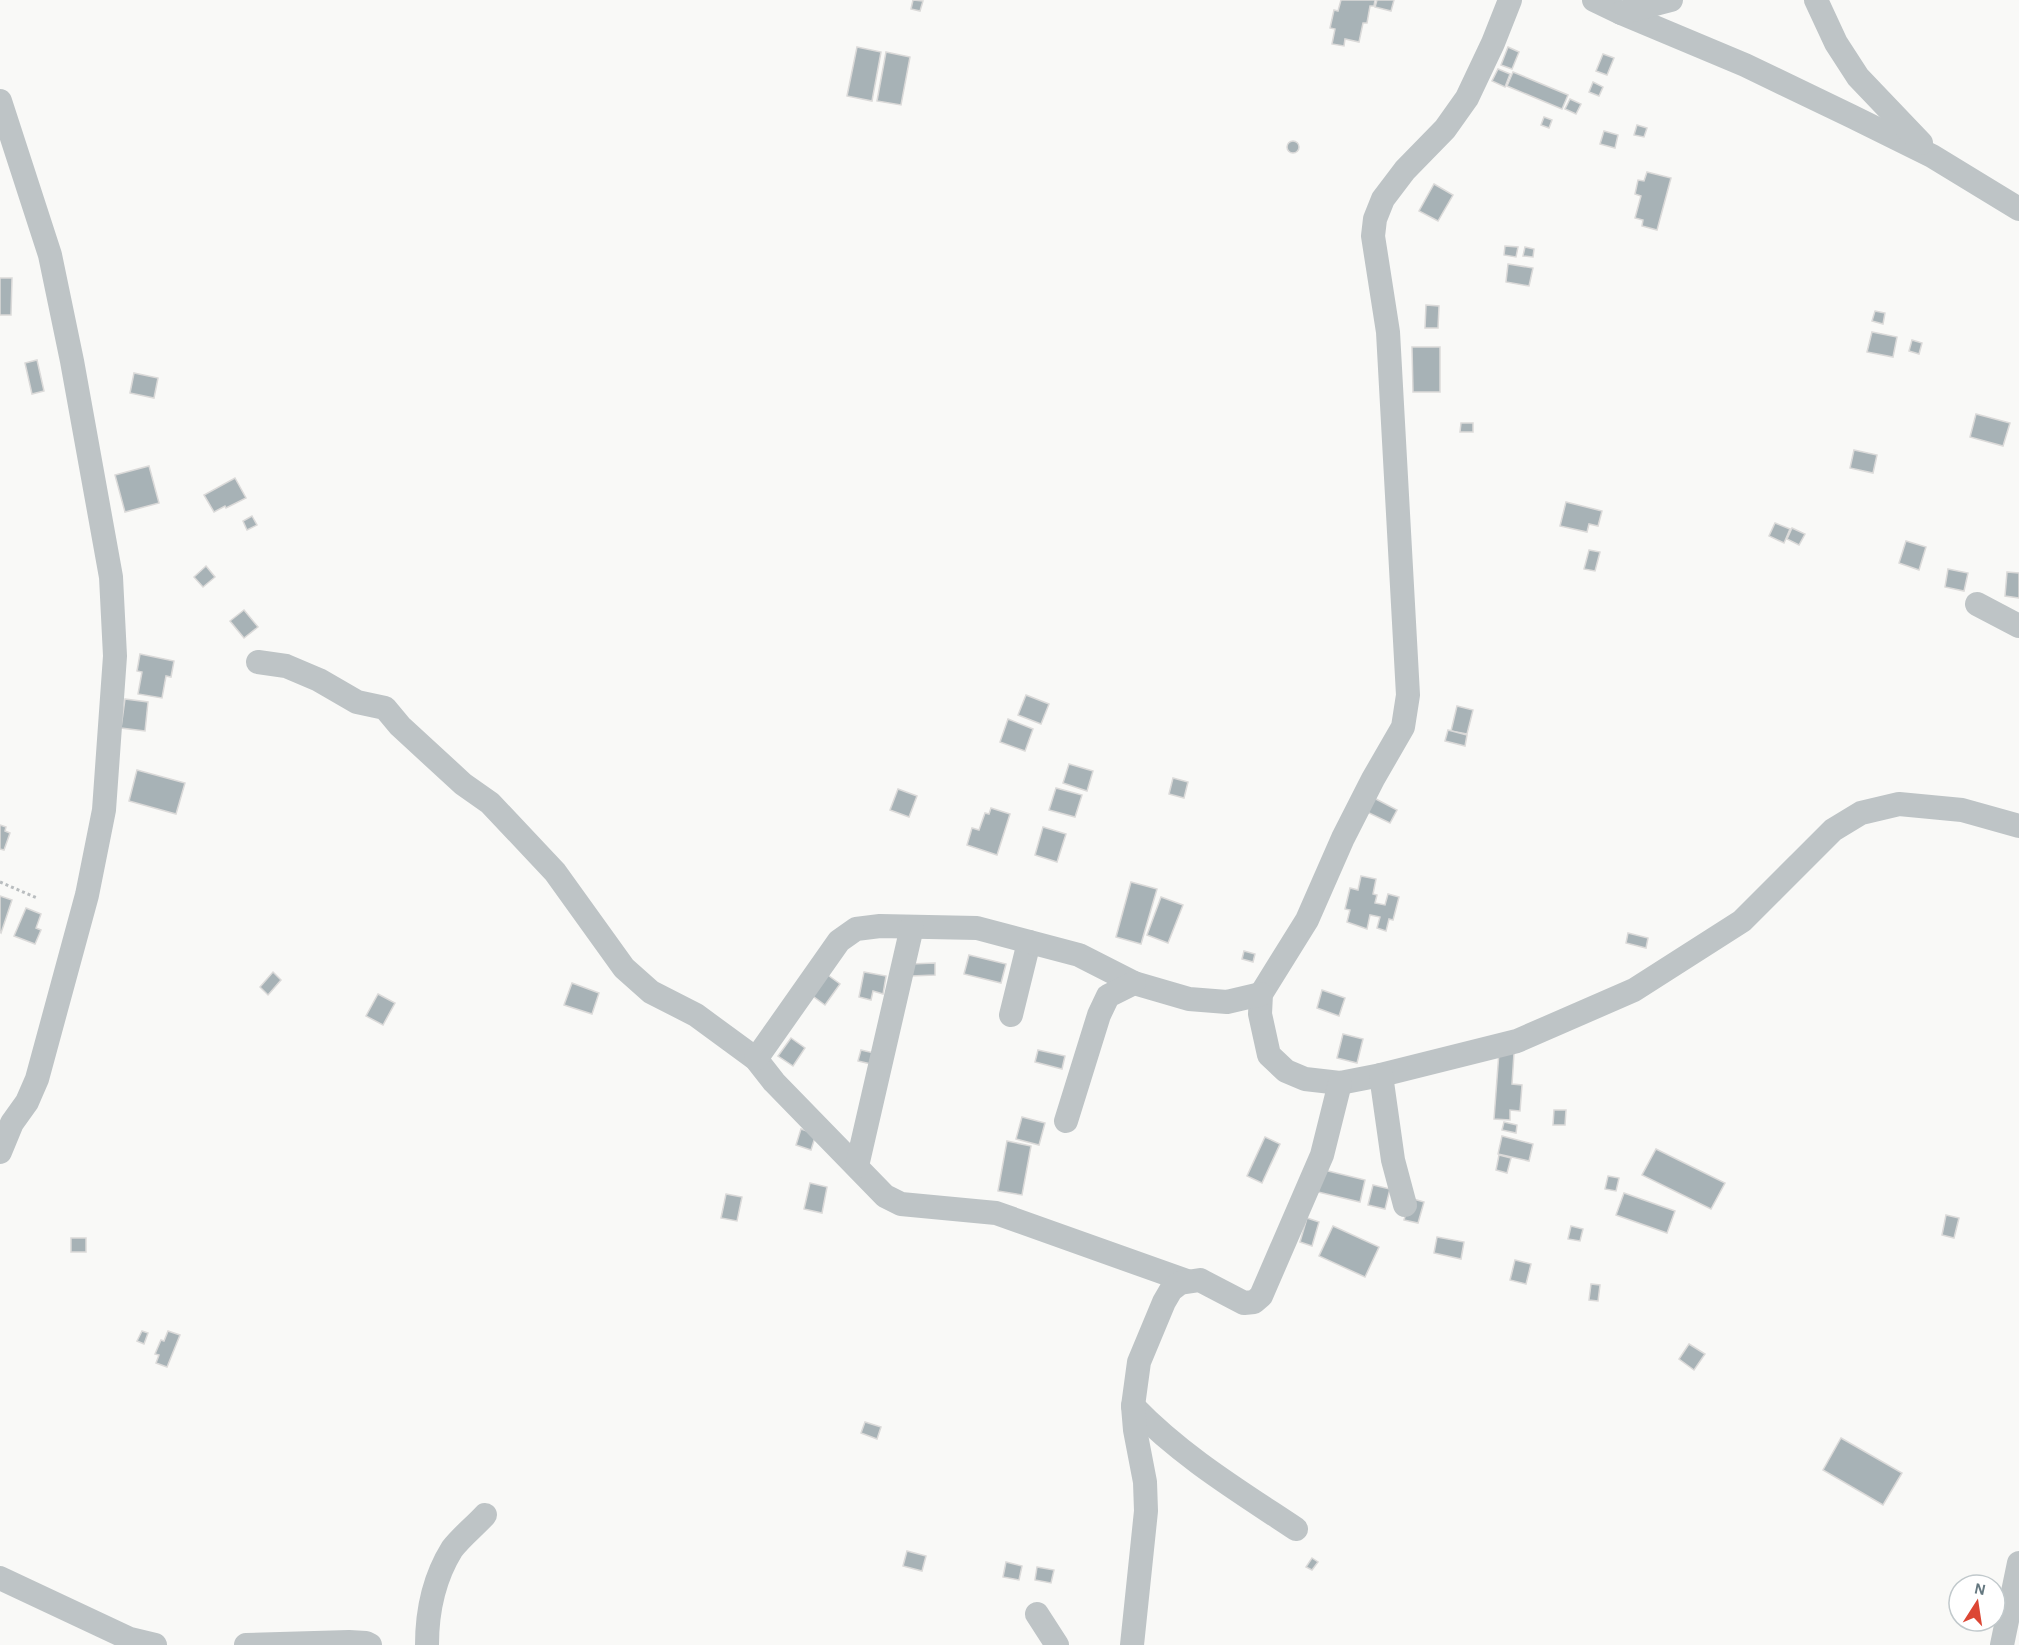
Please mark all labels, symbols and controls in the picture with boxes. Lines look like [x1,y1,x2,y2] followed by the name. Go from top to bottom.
[1947,1573,2007,1633] north arrow
[1973,1580,1987,1598] text: N

